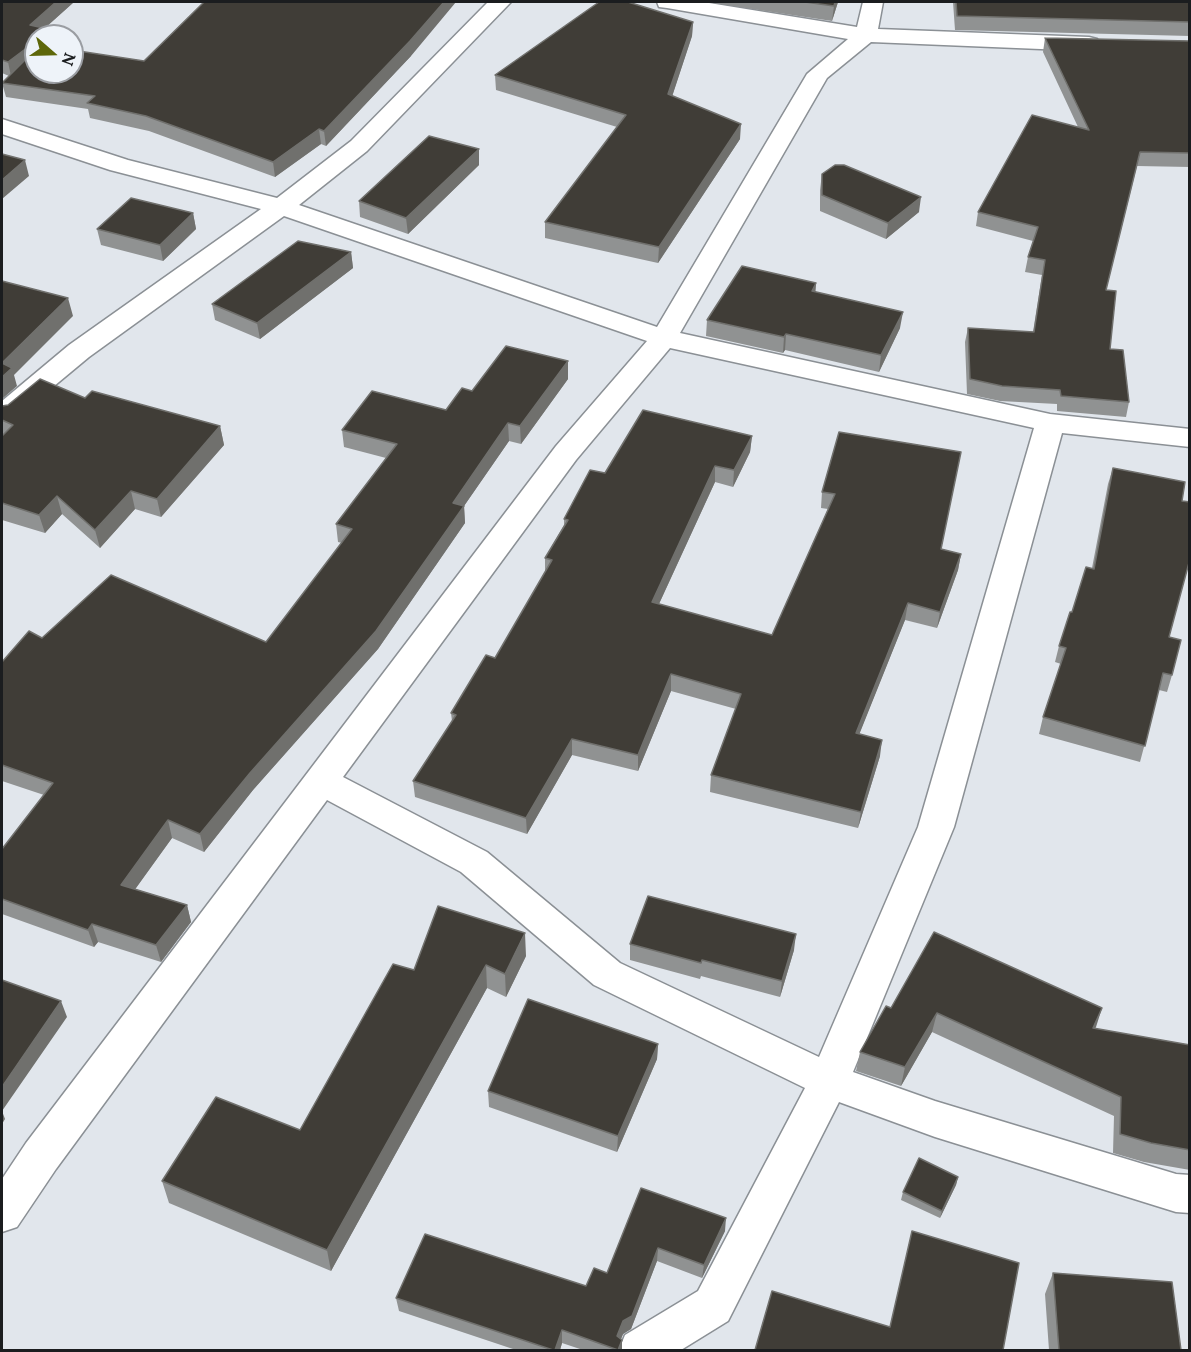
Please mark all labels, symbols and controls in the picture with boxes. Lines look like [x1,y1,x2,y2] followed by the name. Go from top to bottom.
[24,24,84,84] north arrow
[58,50,81,69] text: N

